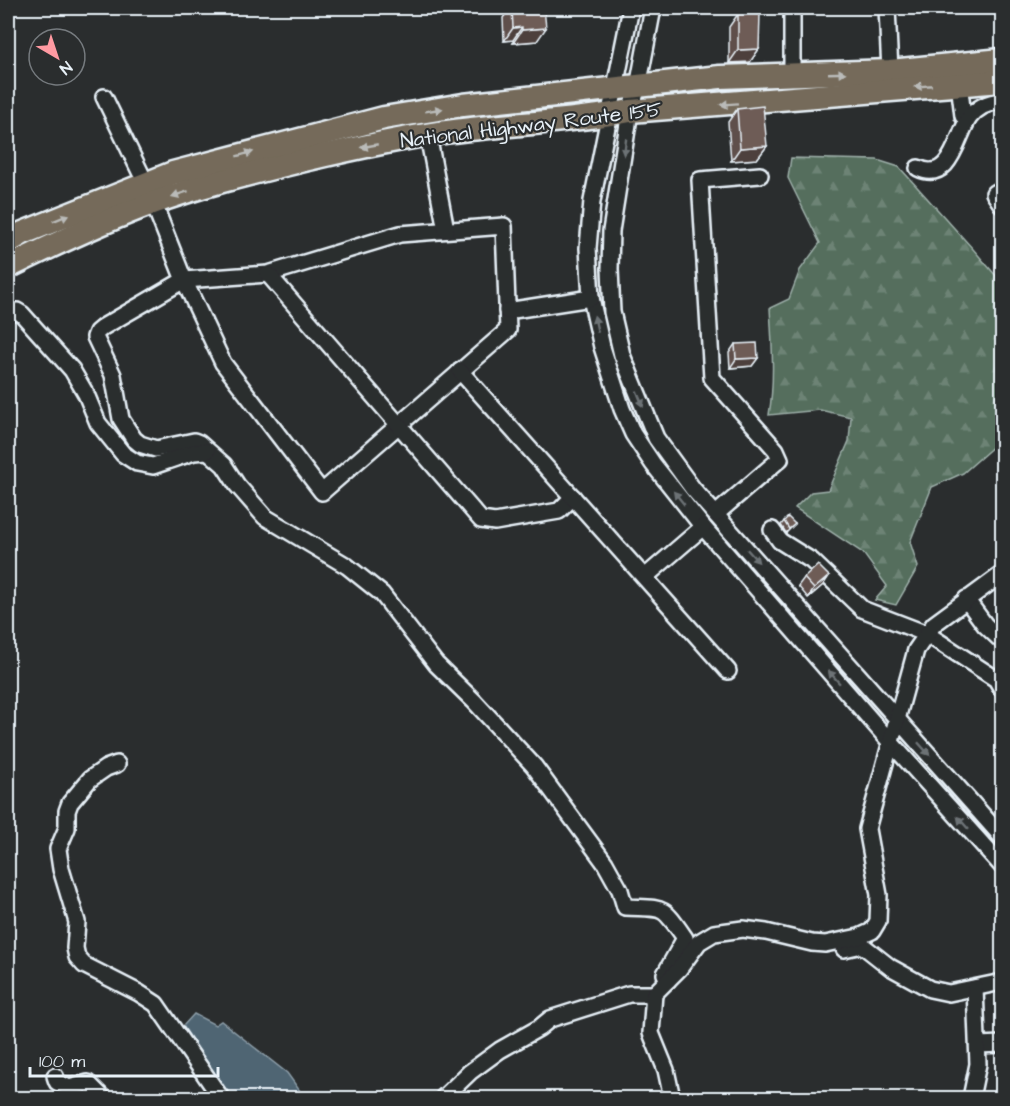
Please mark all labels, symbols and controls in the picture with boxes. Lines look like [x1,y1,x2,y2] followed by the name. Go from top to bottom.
[27,27,87,87] north arrow
[55,56,77,80] text: N
[828,68,847,77] one-way arrow
[914,81,933,91] one-way arrow
[399,95,664,157] street label: National Highway Route 155
[719,99,738,108] one-way arrow
[425,105,444,114] one-way arrow
[621,138,630,157] one-way arrow
[359,142,378,151] one-way arrow
[236,149,254,159] one-way arrow
[171,190,189,199] one-way arrow
[52,213,70,222] one-way arrow
[591,314,601,333] one-way arrow
[636,390,645,408] one-way arrow
[672,490,685,506] one-way arrow
[746,548,759,563] one-way arrow
[828,670,841,685] one-way arrow
[917,741,930,756] one-way arrow
[957,816,970,831] one-way arrow
[30,1040,218,1078] scale bar
[39,1049,85,1074] text: 100 m

